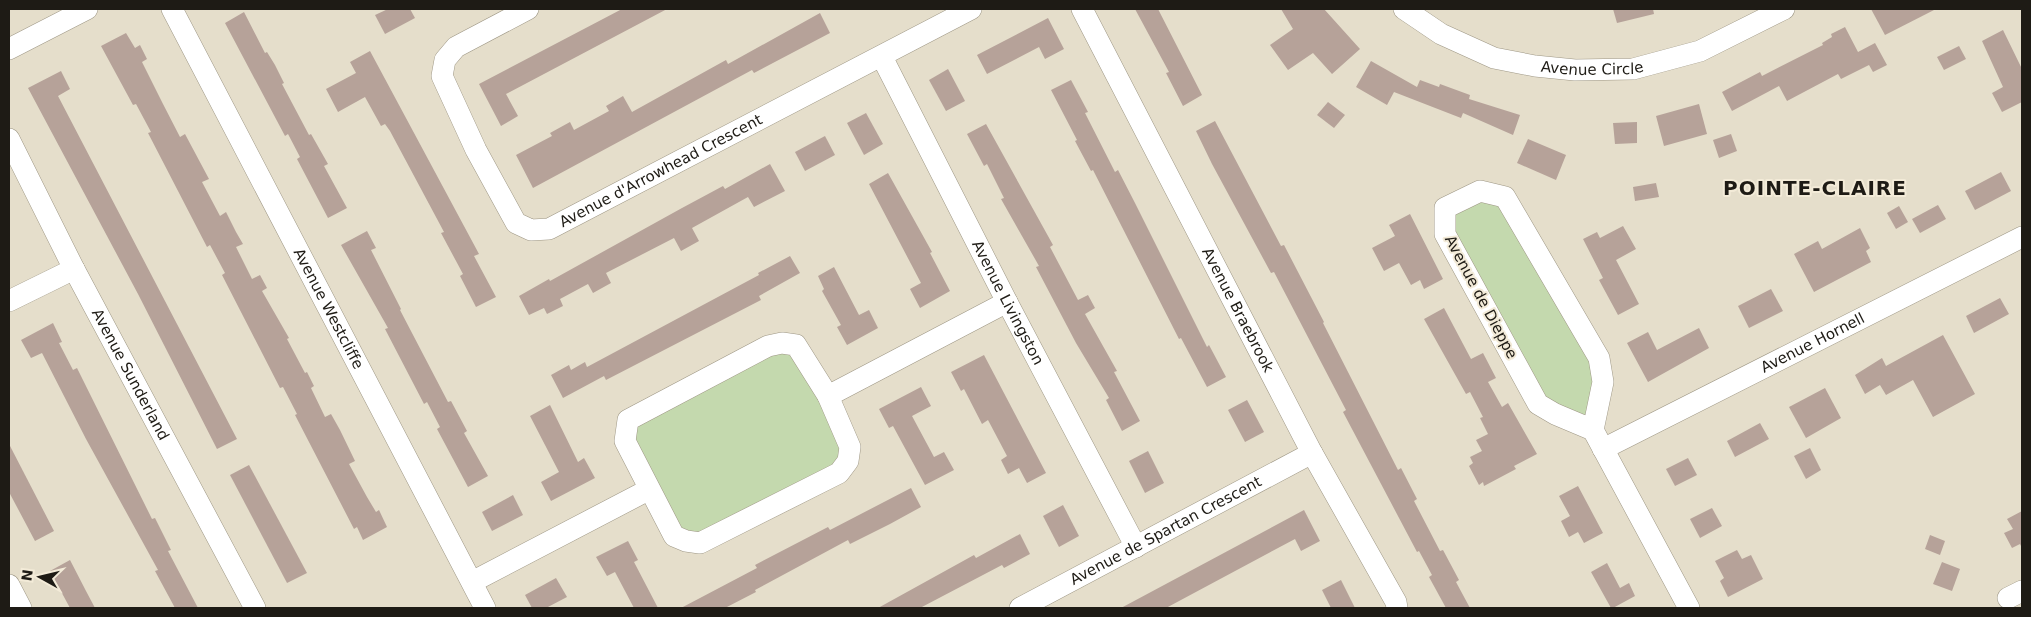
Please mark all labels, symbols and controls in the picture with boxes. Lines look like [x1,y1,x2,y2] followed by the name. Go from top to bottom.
[1540,58,1646,79] street label: Avenue Circle
[556,110,765,231] street label: Avenue d'Arrowhead Crescent
[1723,176,1907,200] district label: POINTE-CLAIRE
[1441,232,1521,362] street label: Avenue de Dieppe
[968,237,1047,368] street label: Avenue Livingston
[290,245,367,372] street label: Avenue Westcliffe
[1198,245,1278,376] street label: Avenue Braebrook
[88,306,173,443] street label: Avenue Sunderland
[1758,309,1868,377] street label: Avenue Hornell
[1067,472,1265,589] street label: Avenue de Spartan Crescent
[15,552,65,602] north arrow
[18,568,36,582] text: N

